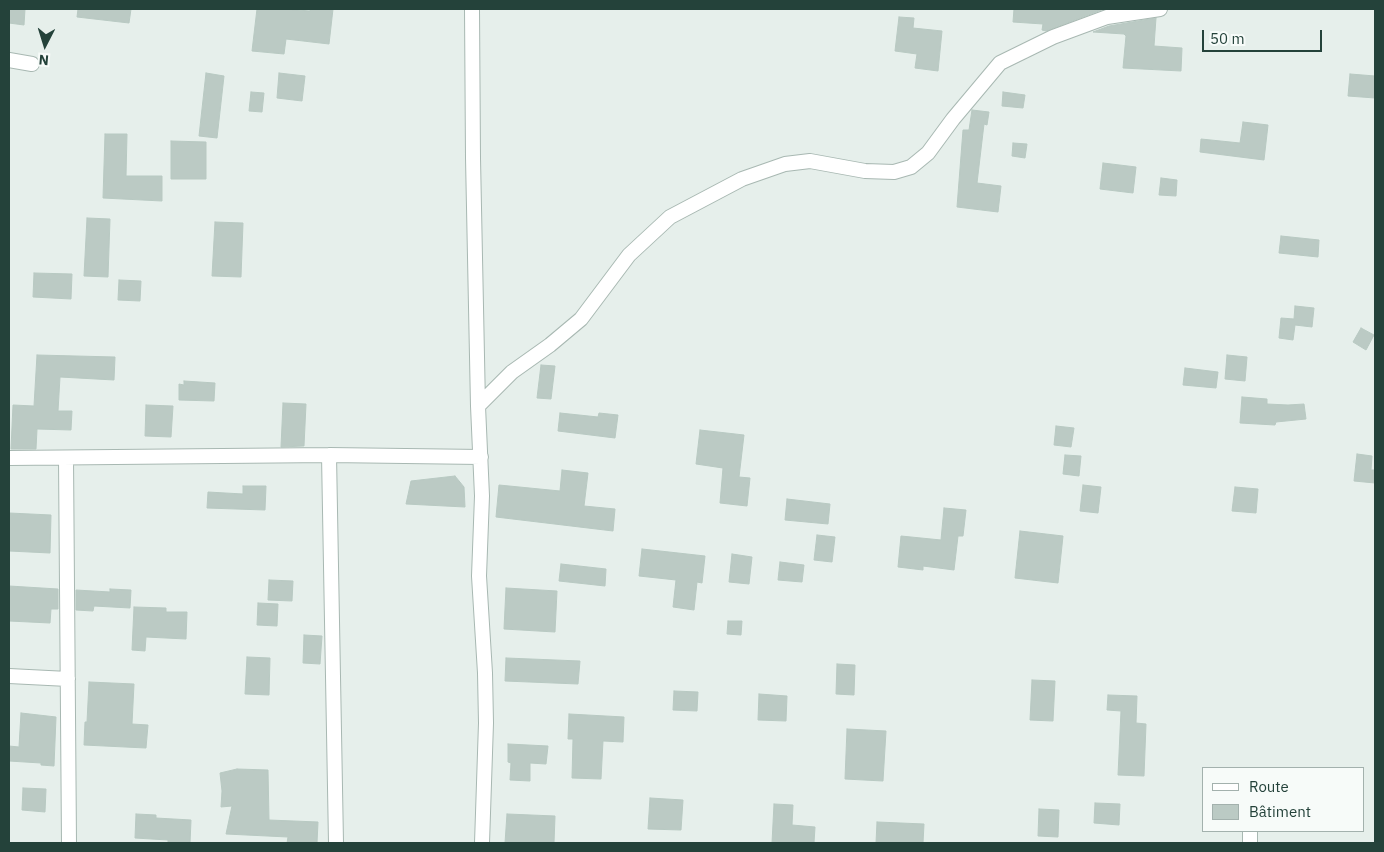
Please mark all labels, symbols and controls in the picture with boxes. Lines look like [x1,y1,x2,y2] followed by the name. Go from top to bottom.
[20,20,70,70] north arrow
[1204,20,1324,52] scale bar
[1210,29,1245,48] text: 50 m
[38,51,50,69] text: N
[1202,767,1364,832] legend
[1249,777,1289,796] text: Route
[1249,802,1311,821] text: Bâtiment

